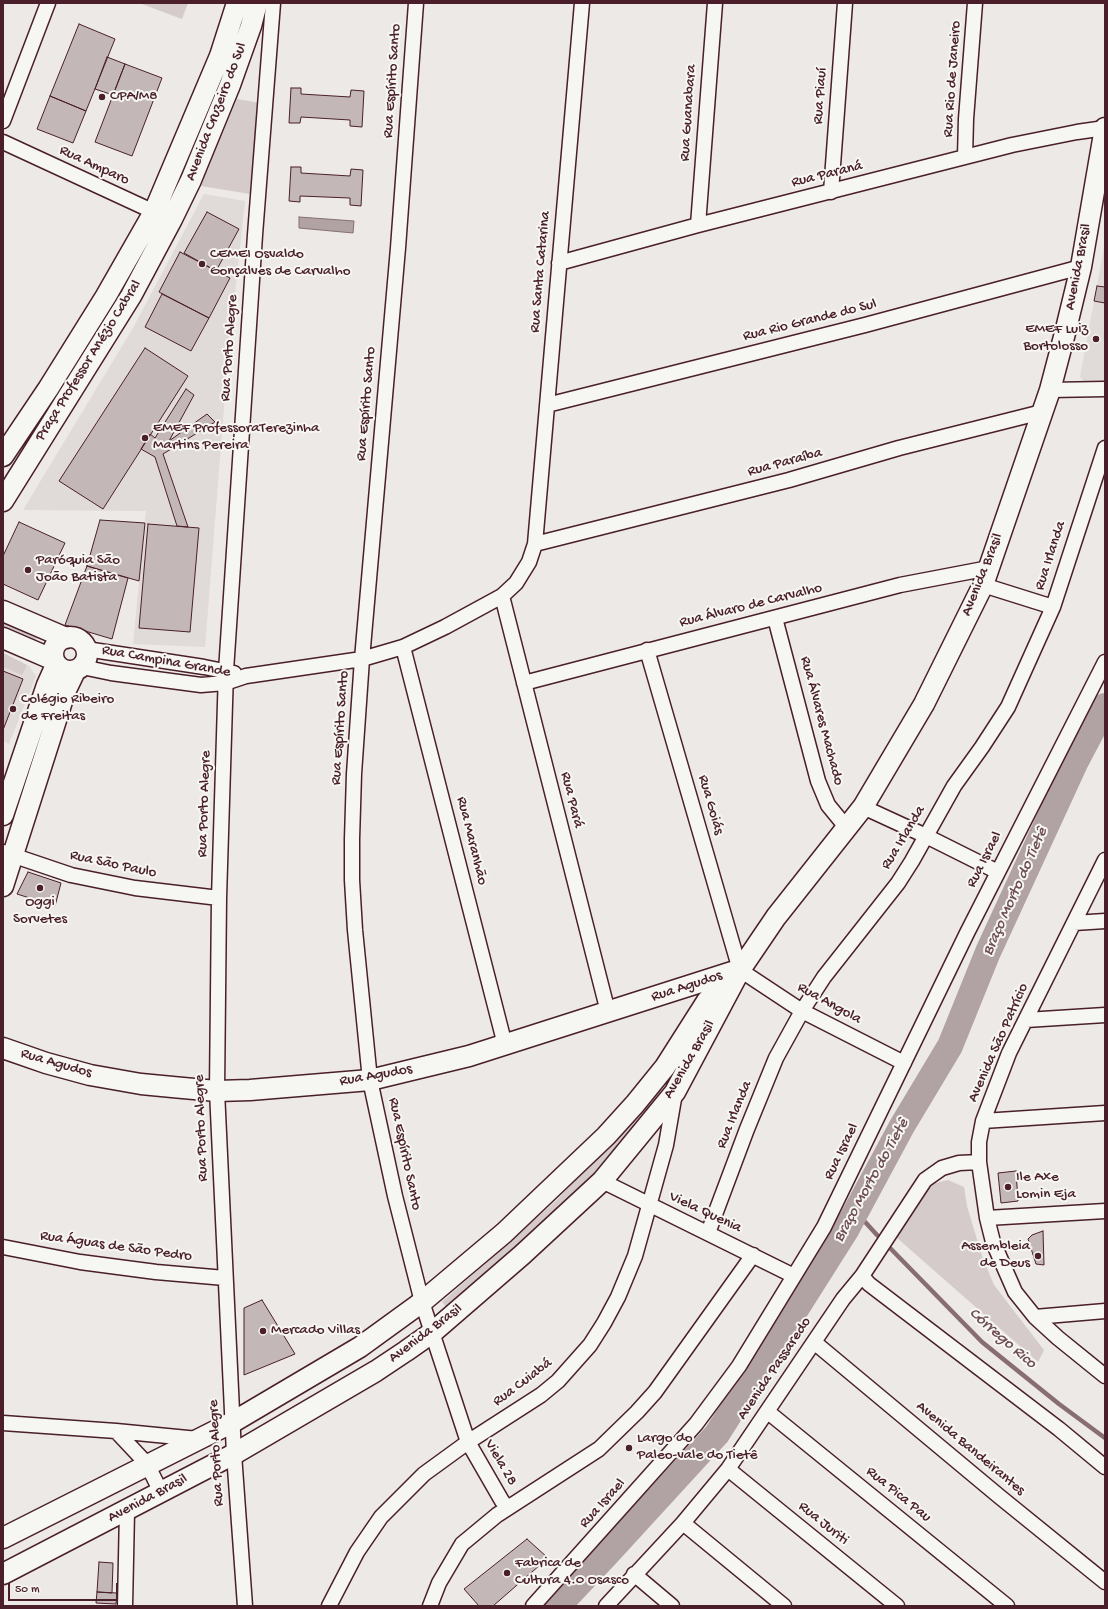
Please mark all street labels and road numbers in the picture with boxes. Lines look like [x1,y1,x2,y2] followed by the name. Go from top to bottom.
[940,20,966,138] street label: Rua Rio de Janeiro
[380,23,406,139] street label: Rua Espírito Santo
[182,40,252,184] street label: Avenida Cruzeiro do Sul
[677,64,701,162] street label: Rua Guanabara
[810,67,832,125] street label: Rua Piauí
[56,142,132,190] street label: Rua Amparo
[790,158,864,192] street label: Rua Paraná
[527,210,555,334] street label: Rua Santa Catarina
[1062,222,1096,312] street label: Avenida Brasil
[32,277,146,445] street label: Praça Professor Anézio Cabral
[217,294,243,402] street label: Rua Porto Alegre
[741,296,879,346] street label: Rua Rio Grande do Sul
[353,346,381,462] street label: Rua Espírito Santo
[746,444,824,482] street label: Rua Paraíba
[1031,519,1071,593] street label: Rua Irlanda
[958,531,1008,619] street label: Avenida Brasil
[678,580,824,632] street label: Rua Álvaro de Carvalho
[100,642,232,682] street label: Rua Campina Grande
[795,655,847,787] street label: Rua Álvares Machado
[328,670,354,786] street label: Rua Espírito Santo
[194,750,216,858] street label: Rua Porto Alegre
[555,770,587,830] street label: Rua Pará
[693,773,727,837] street label: Rua Goiás
[451,795,491,887] street label: Rua Maranhão
[878,803,930,873] street label: Rua Irlanda
[963,829,1007,891] street label: Rua Israel
[68,847,158,883] street label: Rua São Paulo
[649,967,725,1007] street label: Rua Agudos
[794,979,864,1029] street label: Rua Angola
[965,981,1033,1105] street label: Avenida São Patrício
[660,1018,720,1102] street label: Avenida Brasil
[18,1045,94,1083] street label: Rua Agudos
[338,1061,414,1091] street label: Rua Agudos
[191,1074,213,1182] street label: Rua Porto Alegre
[713,1078,757,1152] street label: Rua Irlanda
[383,1096,425,1212] street label: Rua Espírito Santo
[821,1121,863,1183] street label: Rua Israel
[666,1188,744,1238] street label: Viela Quenia
[39,1227,193,1267] street label: Rua Águas de São Pedro
[386,1300,466,1368] street label: Avenida Brasil
[734,1314,816,1424] street label: Avenida Passaredo
[490,1355,556,1411] street label: Rua Cuiabá
[912,1398,1028,1500] street label: Avenida Bandeirantes
[205,1399,229,1507] street label: Rua Porto Alegre
[480,1437,520,1489] street label: Viela 28
[862,1463,934,1527] street label: Rua Pica Pau
[105,1470,191,1528] street label: Avenida Brasil
[576,1475,630,1533] street label: Rua Israel
[794,1498,852,1550] street label: Rua Juriti

